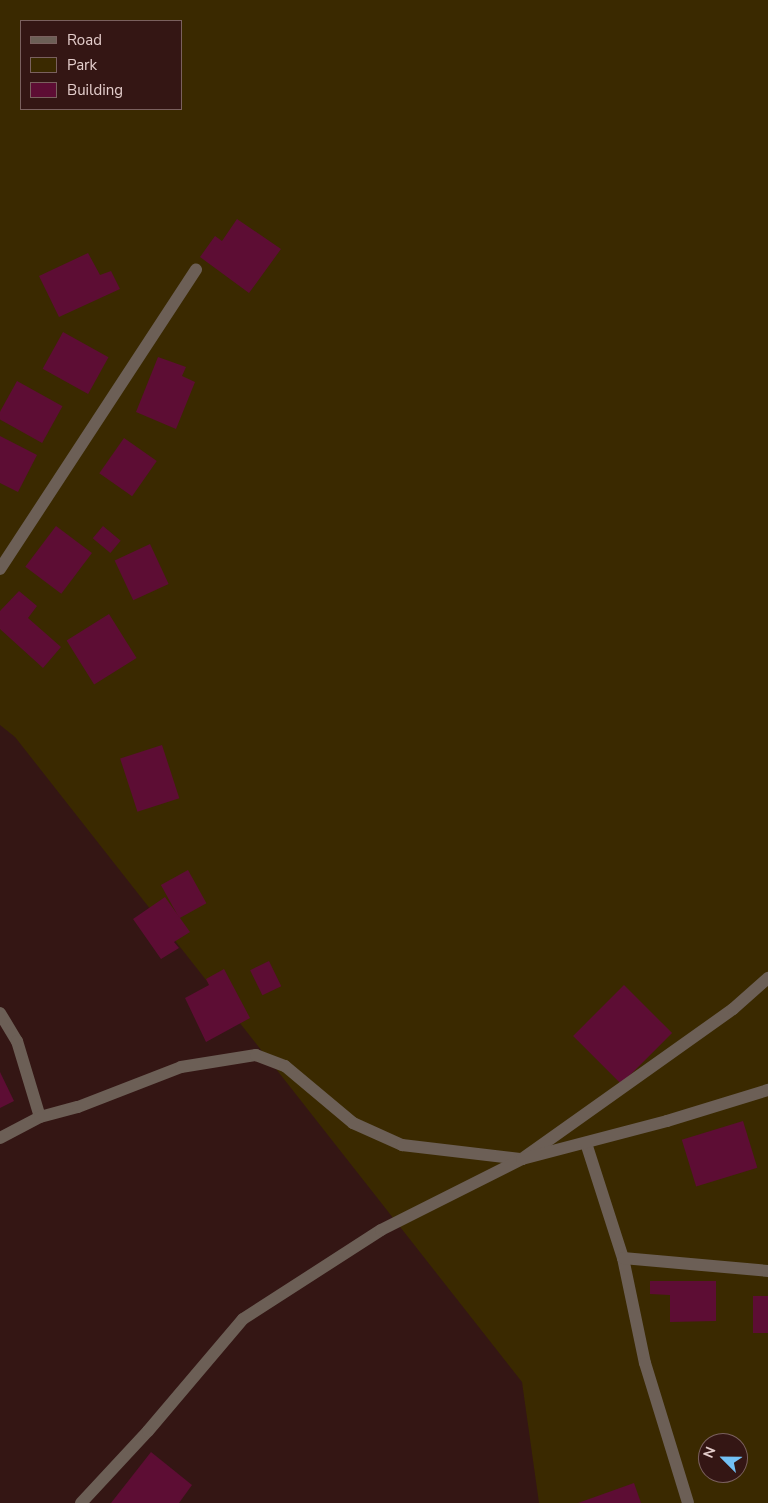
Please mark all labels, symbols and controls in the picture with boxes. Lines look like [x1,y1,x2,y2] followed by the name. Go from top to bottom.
[20,20,182,110] legend
[67,30,102,50] text: Road
[67,55,97,75] text: Park
[67,80,123,100] text: Building
[698,1433,748,1483] north arrow
[699,1444,720,1461] text: N

